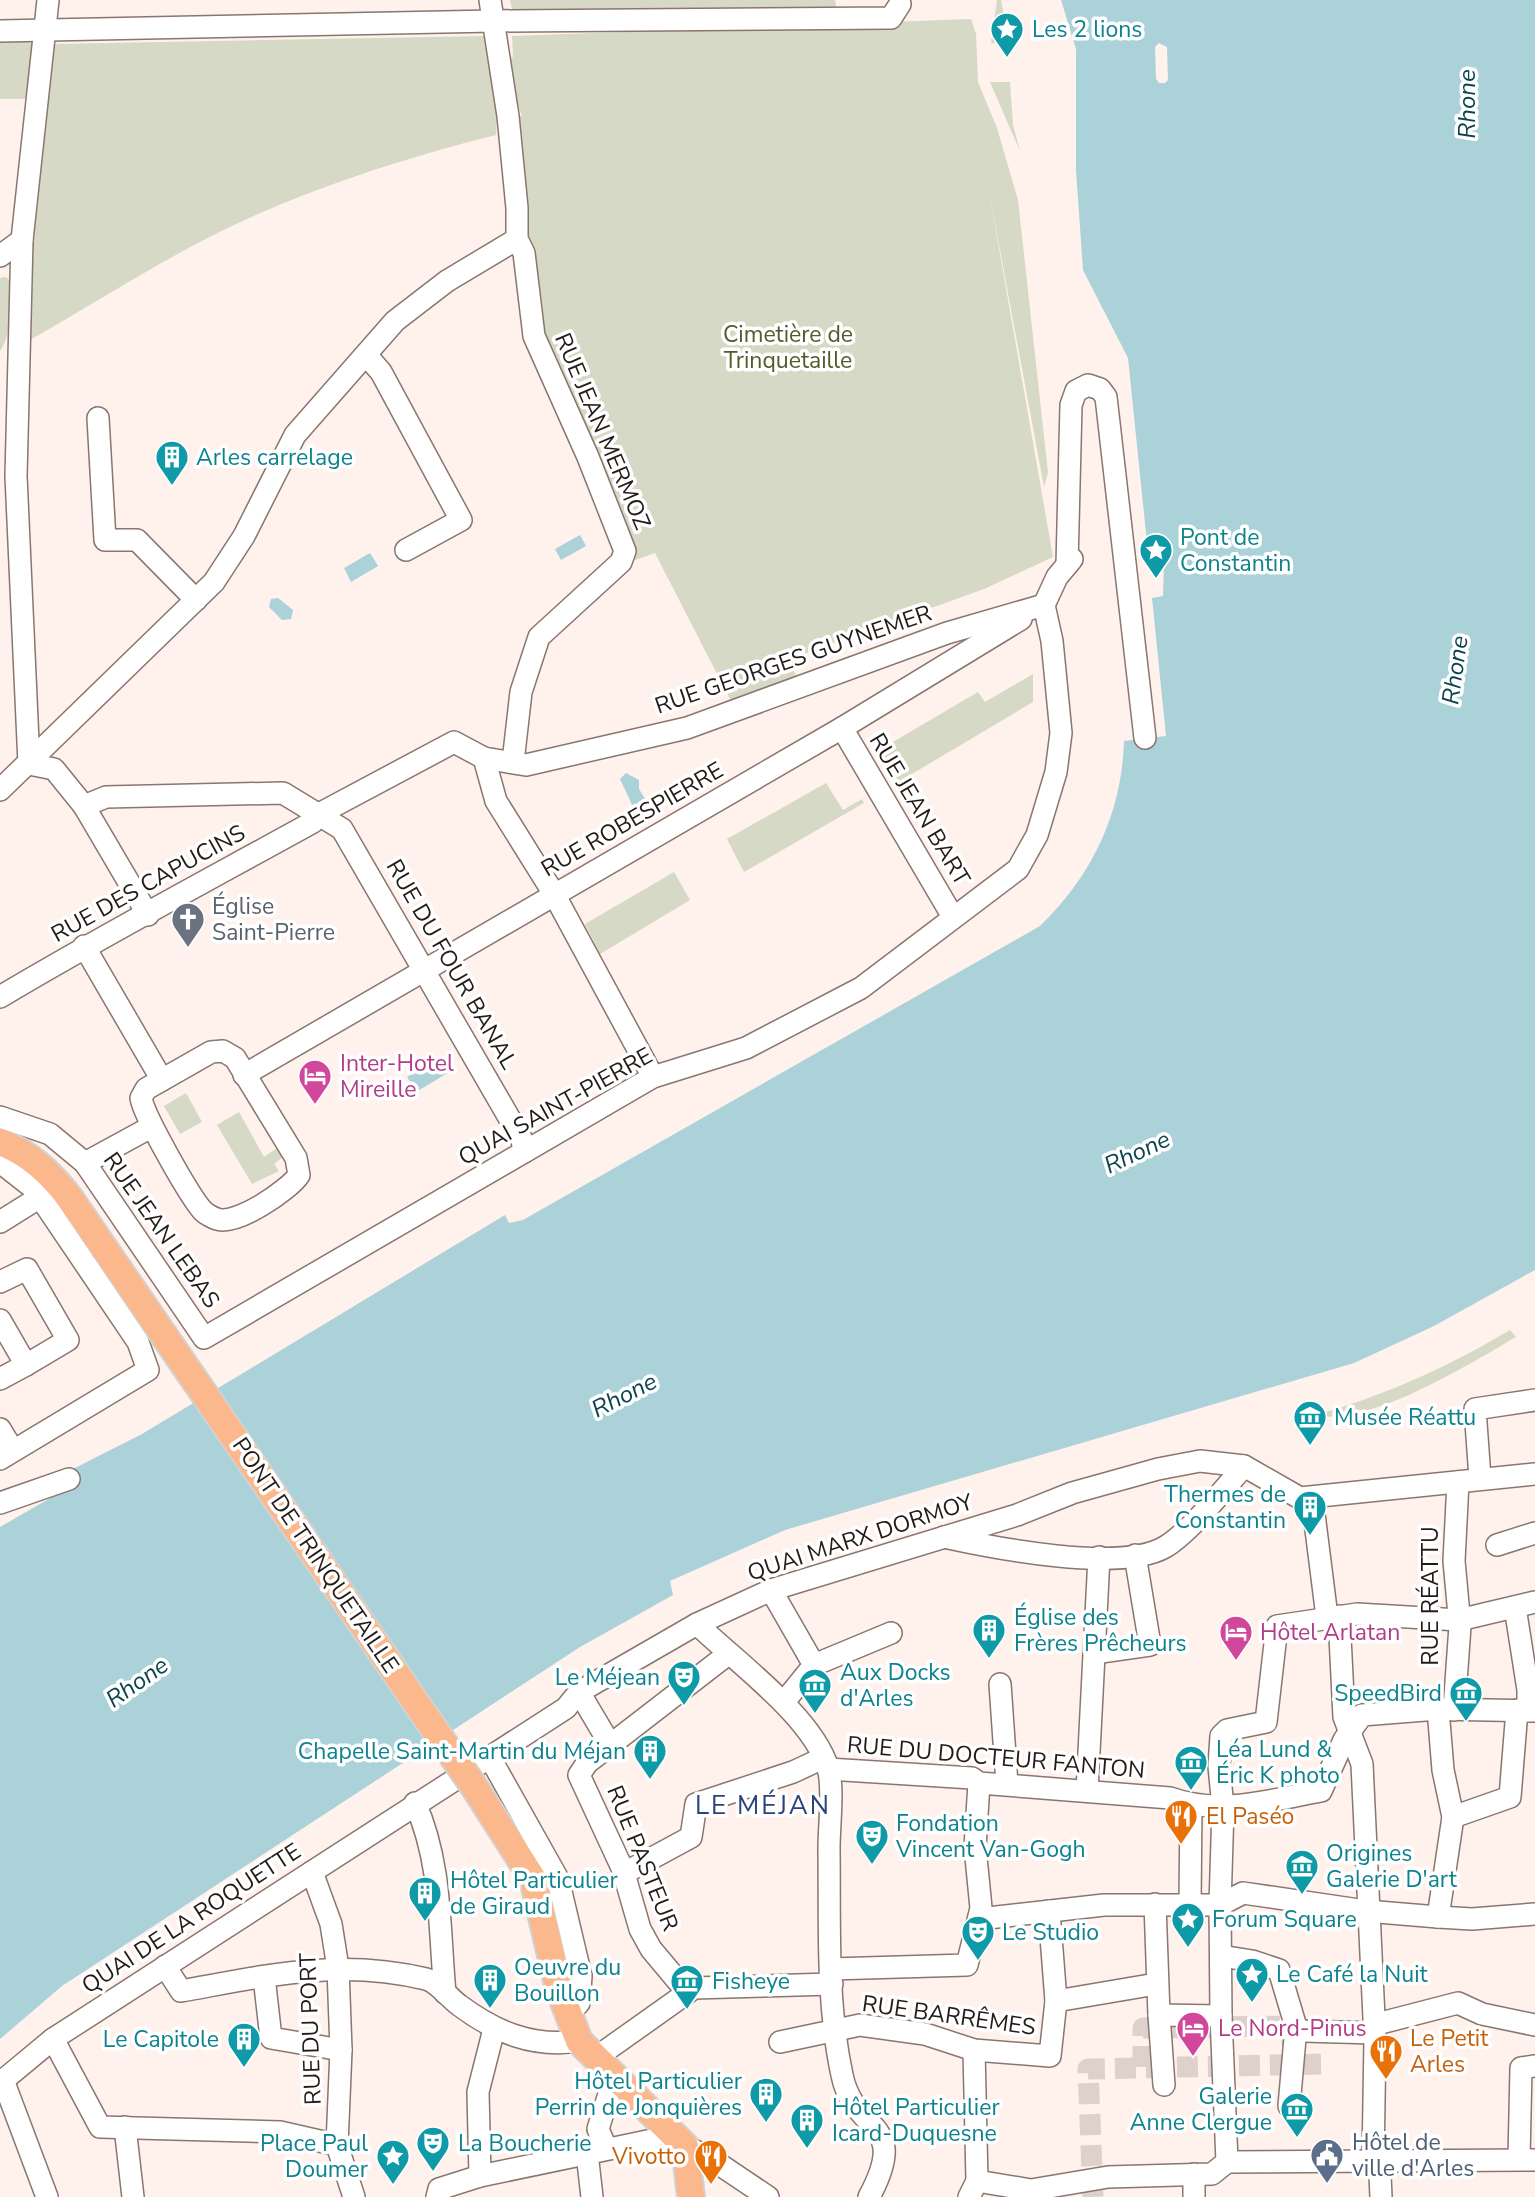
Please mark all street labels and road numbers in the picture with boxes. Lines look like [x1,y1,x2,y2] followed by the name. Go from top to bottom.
[547,328,658,535] street label: RUE JEAN MERMOZ
[651,597,936,721] street label: RUE GEORGES GUYNEMER
[862,727,977,891] street label: RUE JEAN BART
[536,755,729,884] street label: RUE ROBESPIERRE
[46,817,251,950] street label: RUE DES CAPUCINS
[379,854,525,1075] street label: RUE DU FOUR BANAL
[453,1040,658,1173] street label: QUAI SAINT-PIERRE
[96,1146,227,1314] street label: RUE JEAN LEBAS
[225,1431,406,1679] street label: PONT DE TRINQUETAILLE
[743,1486,977,1589] street label: QUAI MARX DORMOY
[1415,1526,1446,1666] street label: RUE RÉATTU
[846,1729,1146,1786] street label: RUE DU DOCTEUR FANTON
[599,1781,686,1935] street label: RUE PASTEUR
[76,1836,307,2001] street label: QUAI DE LA ROQUETTE
[292,1952,329,2105] street label: RUE DU PORT
[860,1988,1038,2043] street label: RUE BARRÊMES

